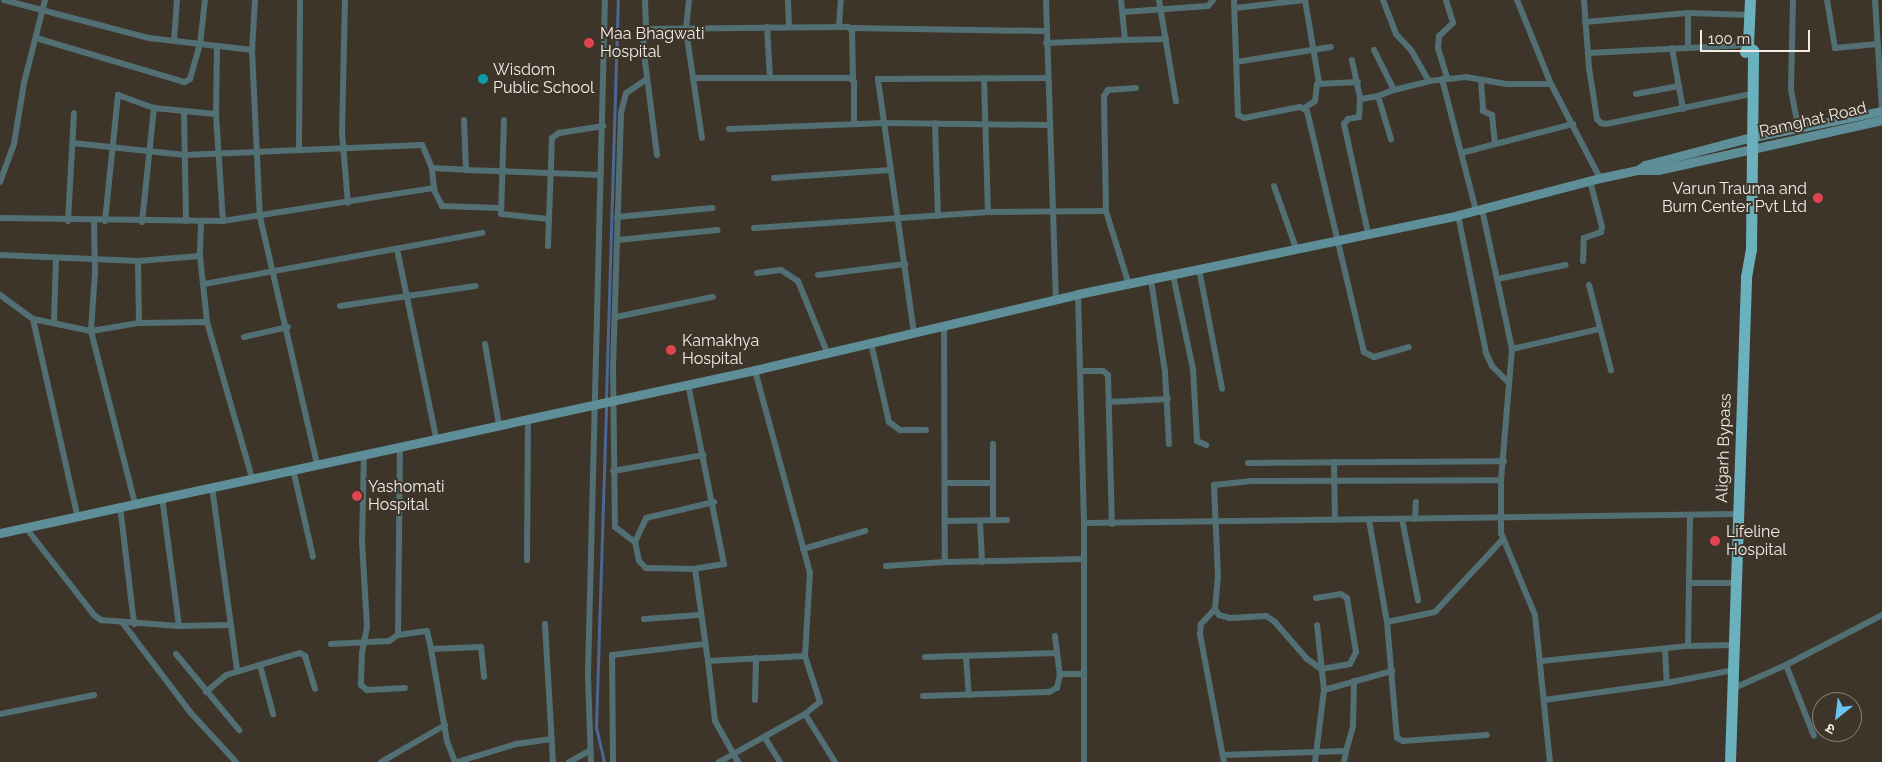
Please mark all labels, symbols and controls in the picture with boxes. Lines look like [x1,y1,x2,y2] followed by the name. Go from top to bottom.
[1702,20,1812,52] scale bar
[600,24,704,62] place label: Maa Bhagwati Hospital
[1708,30,1750,48] text: 100 m
[582,36,596,50] marker: Maa Bhagwati Hospital
[493,60,594,98] place label: Wisdom Public School
[477,73,489,85] marker: Wisdom Public School
[1758,98,1868,142] street label: Ramghat Road
[1662,179,1807,217] place label: Varun Trauma and Burn Center Pvt Ltd
[1811,191,1825,205] marker: Varun Trauma and Burn Center Pvt Ltd
[682,331,759,369] place label: Kamakhya Hospital
[664,343,678,357] marker: Kamakhya Hospital
[1712,393,1736,503] street label: Aligarh Bypass
[368,477,444,515] place label: Yashomati Hospital
[350,489,364,503] marker: Yashomati Hospital
[1726,522,1787,560] place label: Lifeline Hospital
[1708,534,1722,548] marker: Lifeline Hospital
[1812,692,1862,742] north arrow
[1823,720,1838,738] text: उ

